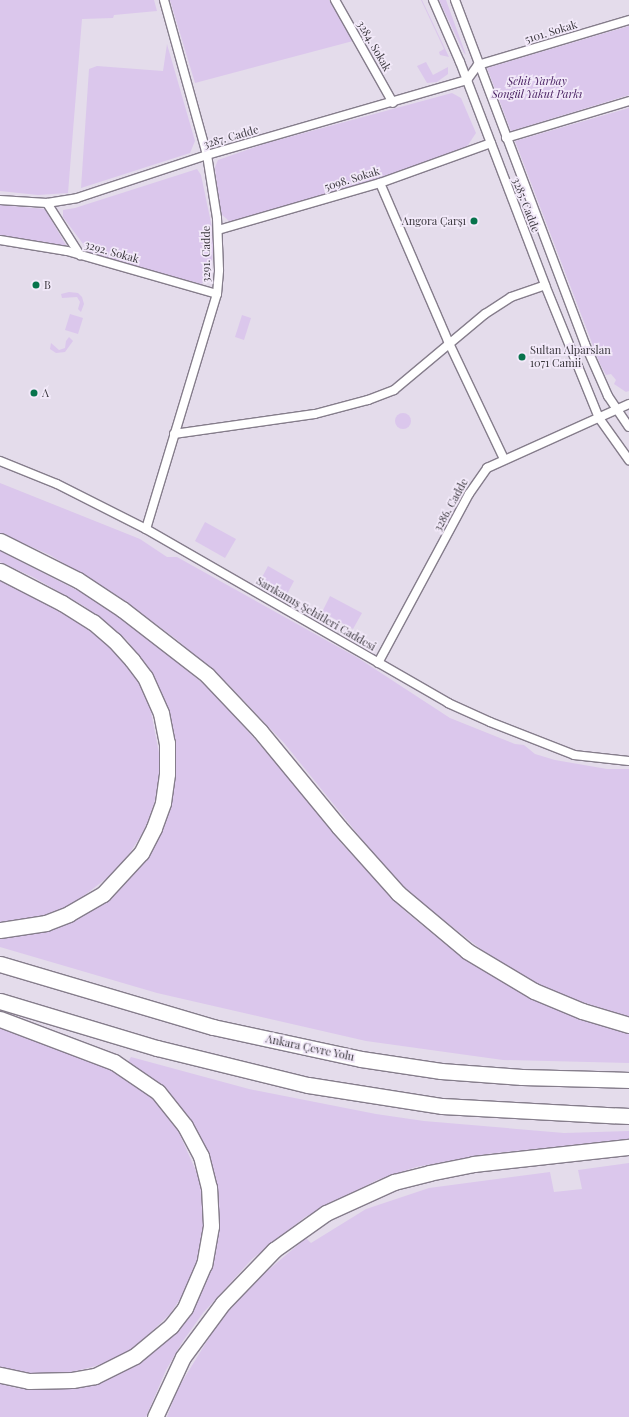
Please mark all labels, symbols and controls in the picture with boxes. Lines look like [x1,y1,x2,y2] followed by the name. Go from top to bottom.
[354,18,394,74] street label: 3284. Sokak
[523,18,579,46] street label: 5101. Sokak
[492,75,582,101] park label: Şehit Yarbay Songül Yakut Parkı
[202,123,260,151] street label: 3287. Cadde
[323,164,381,194] street label: 5098. Sokak
[510,176,542,234] street label: 3285. Cadde
[402,214,466,228] place label: Angora Çarşı
[469,216,479,226] marker: Angora Çarşı
[199,226,213,282] street label: 3291. Cadde
[83,238,141,266] street label: 3292. Sokak
[44,278,51,292] place label: B
[31,280,41,290] marker: B
[530,344,611,370] place label: Sultan Alparslan 1071 Camii
[517,352,527,362] marker: Sultan Alparslan 1071 Camii
[42,386,49,400] place label: A
[29,388,39,398] marker: A
[431,476,471,534] street label: 3286. Cadde
[254,574,378,654] street label: Sarıkamış Şehitleri Caddesi
[264,1032,356,1064] street label: Ankara Çevre Yolu

